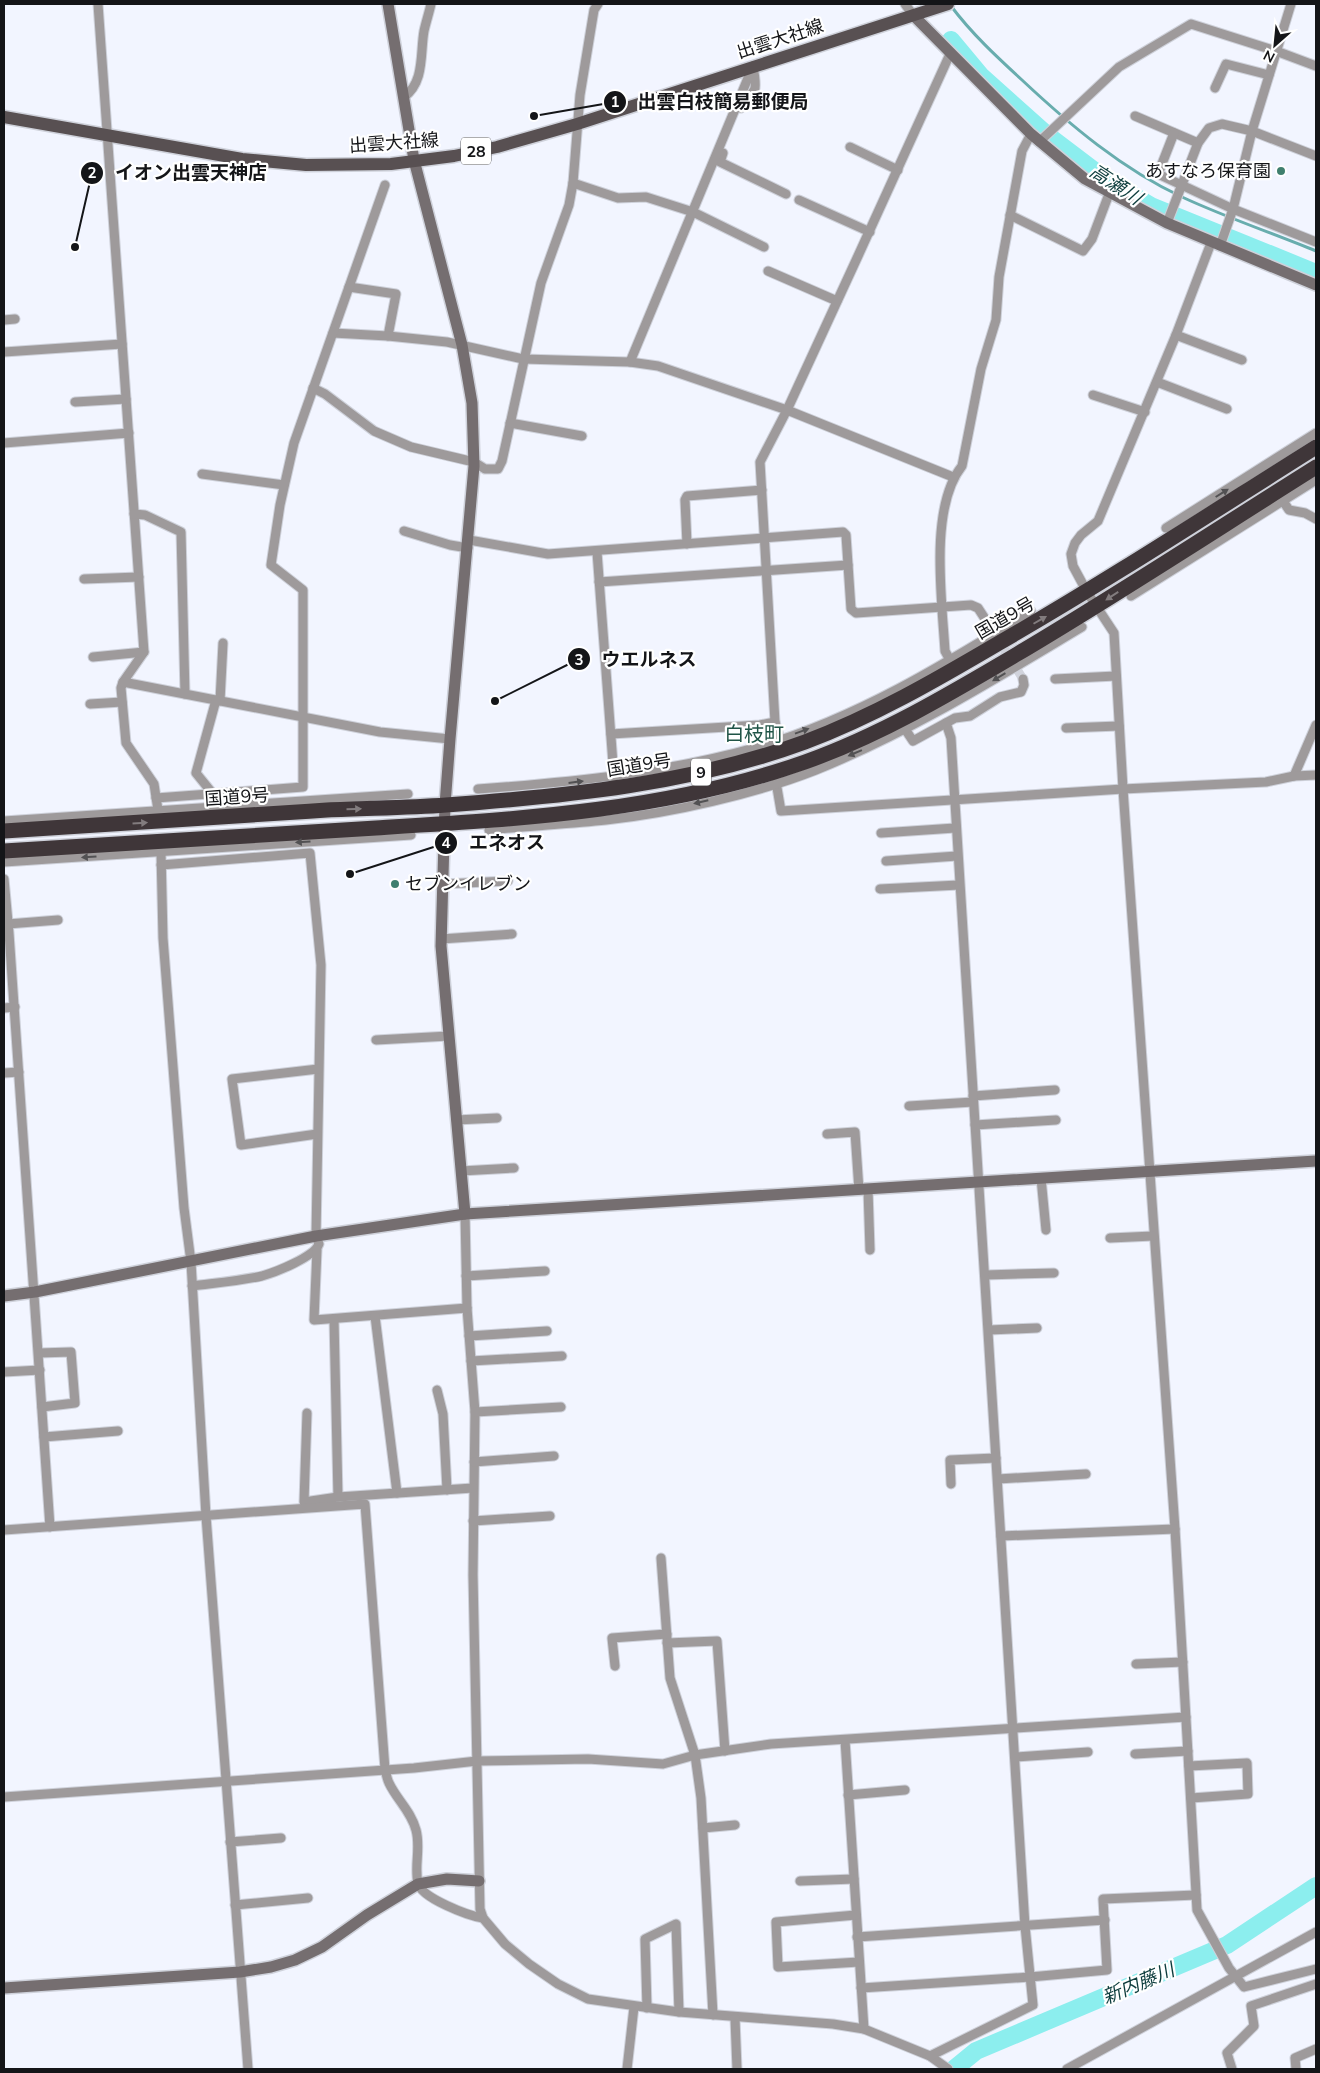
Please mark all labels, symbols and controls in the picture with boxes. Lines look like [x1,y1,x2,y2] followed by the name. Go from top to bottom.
[733,14,826,63] street label: 出雲大社線
[1250,20,1300,70] north arrow
[1260,46,1278,67] text: N
[602,85,818,119] callout: 出雲白枝簡易郵便局
[637,89,809,113] text: 出雲白枝簡易郵便局
[610,92,620,111] text: 1
[348,128,440,157] street label: 出雲大社線
[461,138,491,164] road number: 28
[80,156,277,190] callout: イオン出雲天神店
[1086,158,1148,211] water label: 高瀬川
[1145,159,1271,182] place label: あすなろ保育園
[115,160,267,184] text: イオン出雲天神店
[87,163,97,182] text: 2
[1275,165,1287,177] marker: あすなろ保育園
[1216,488,1229,497] one-way arrow
[971,591,1039,644] street label: 国道9号
[1106,592,1119,601] one-way arrow
[1032,616,1047,624] one-way arrow
[566,642,706,676] callout: ウエルネス
[601,647,697,671] text: ウエルネス
[574,650,584,669] text: 3
[992,672,1005,681] one-way arrow
[724,721,784,746] district label: 白枝町
[795,727,810,734] one-way arrow
[605,748,673,781] street label: 国道9号
[848,749,862,757] one-way arrow
[691,759,711,786] road number: 9
[568,778,584,786] one-way arrow
[204,783,270,810] street label: 国道9号
[693,799,709,807] one-way arrow
[347,805,363,813] one-way arrow
[132,818,148,826] one-way arrow
[434,826,555,860] callout: エネオス
[469,830,545,854] text: エネオス
[441,833,451,852] text: 4
[295,839,311,847] one-way arrow
[80,853,96,861] one-way arrow
[405,872,531,895] place label: セブンイレブン
[389,878,401,890] marker: セブンイレブン
[1098,1956,1180,2009] water label: 新内藤川

